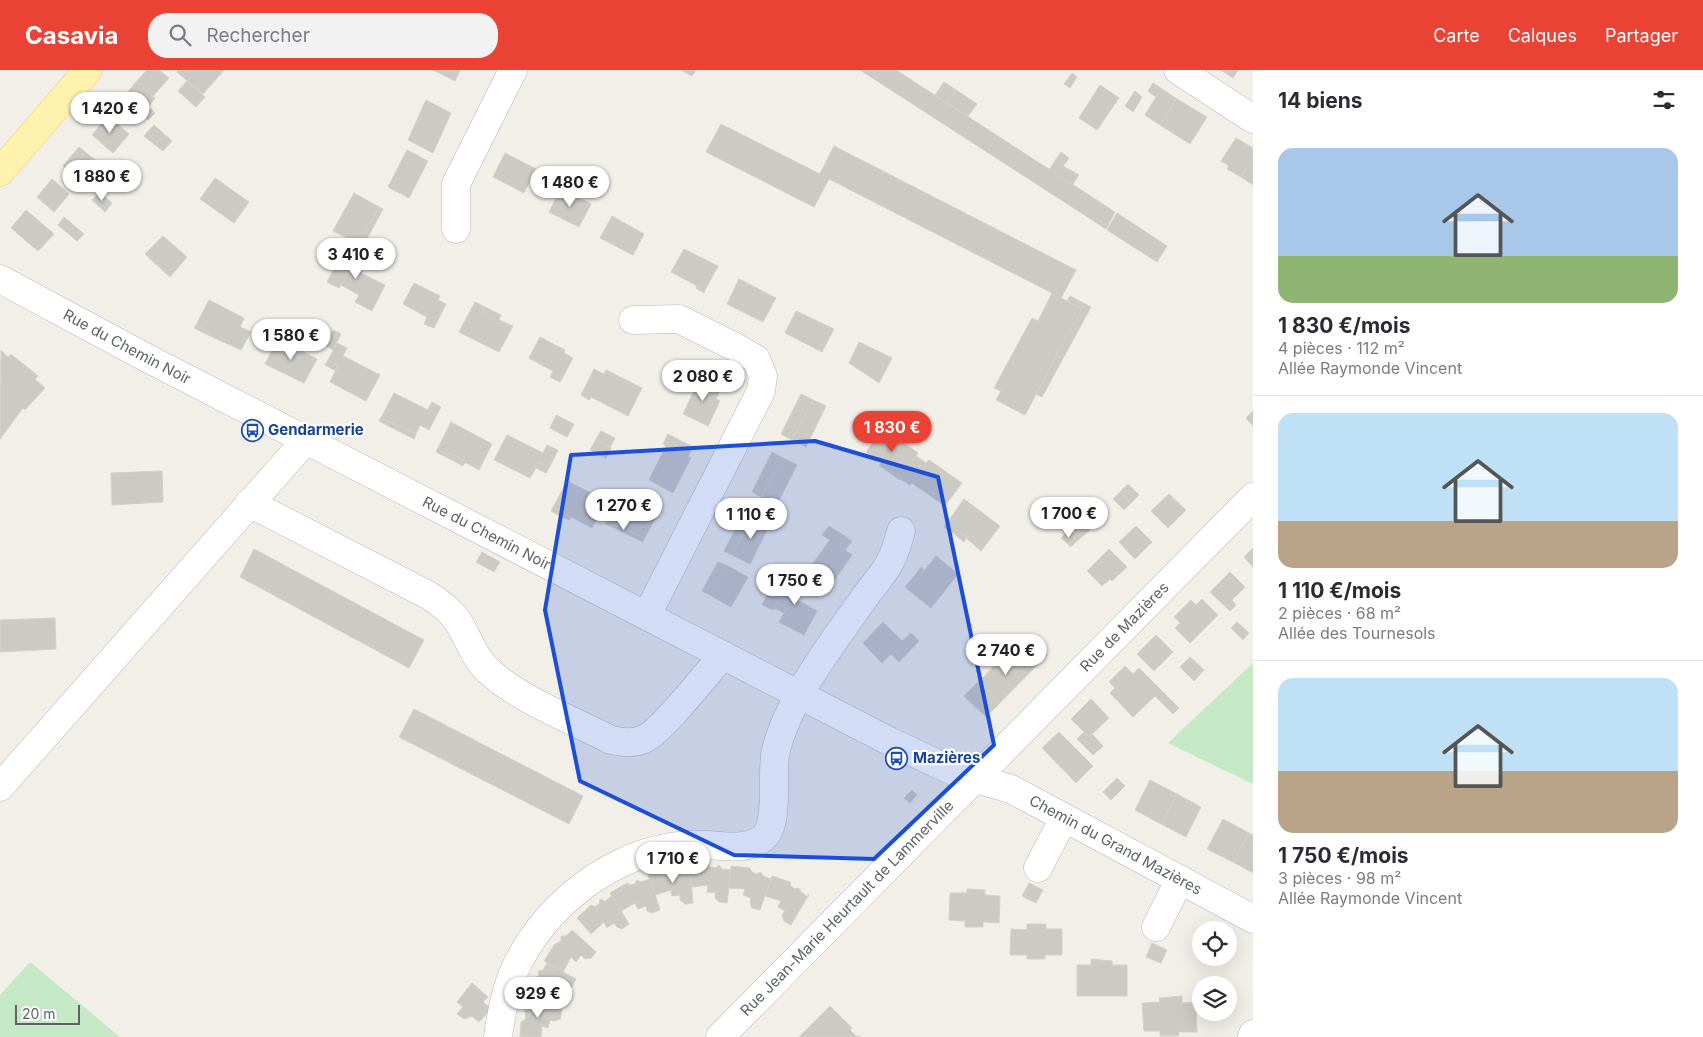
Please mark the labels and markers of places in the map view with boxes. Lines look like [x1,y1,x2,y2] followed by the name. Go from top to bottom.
[64,92,156,134] pin: 1 420 €
[56,160,148,202] pin: 1 880 €
[524,166,616,208] pin: 1 480 €
[310,238,402,280] pin: 3 410 €
[245,318,337,361] pin: 1 580 €
[657,360,749,402] pin: 2 080 €
[846,410,938,453] pin: 1 830 €
[240,418,264,442] bus stop icon: Gendarmerie
[268,420,364,439] place label: Gendarmerie
[578,488,670,531] pin: 1 270 €
[1023,496,1115,539] pin: 1 700 €
[705,498,797,540] pin: 1 110 €
[749,564,841,606] pin: 1 750 €
[960,634,1052,676] pin: 2 740 €
[885,746,909,770] bus stop icon: Mazières
[913,748,980,767] place label: Mazières
[627,842,719,884] pin: 1 710 €
[503,976,573,1019] pin: 929 €

